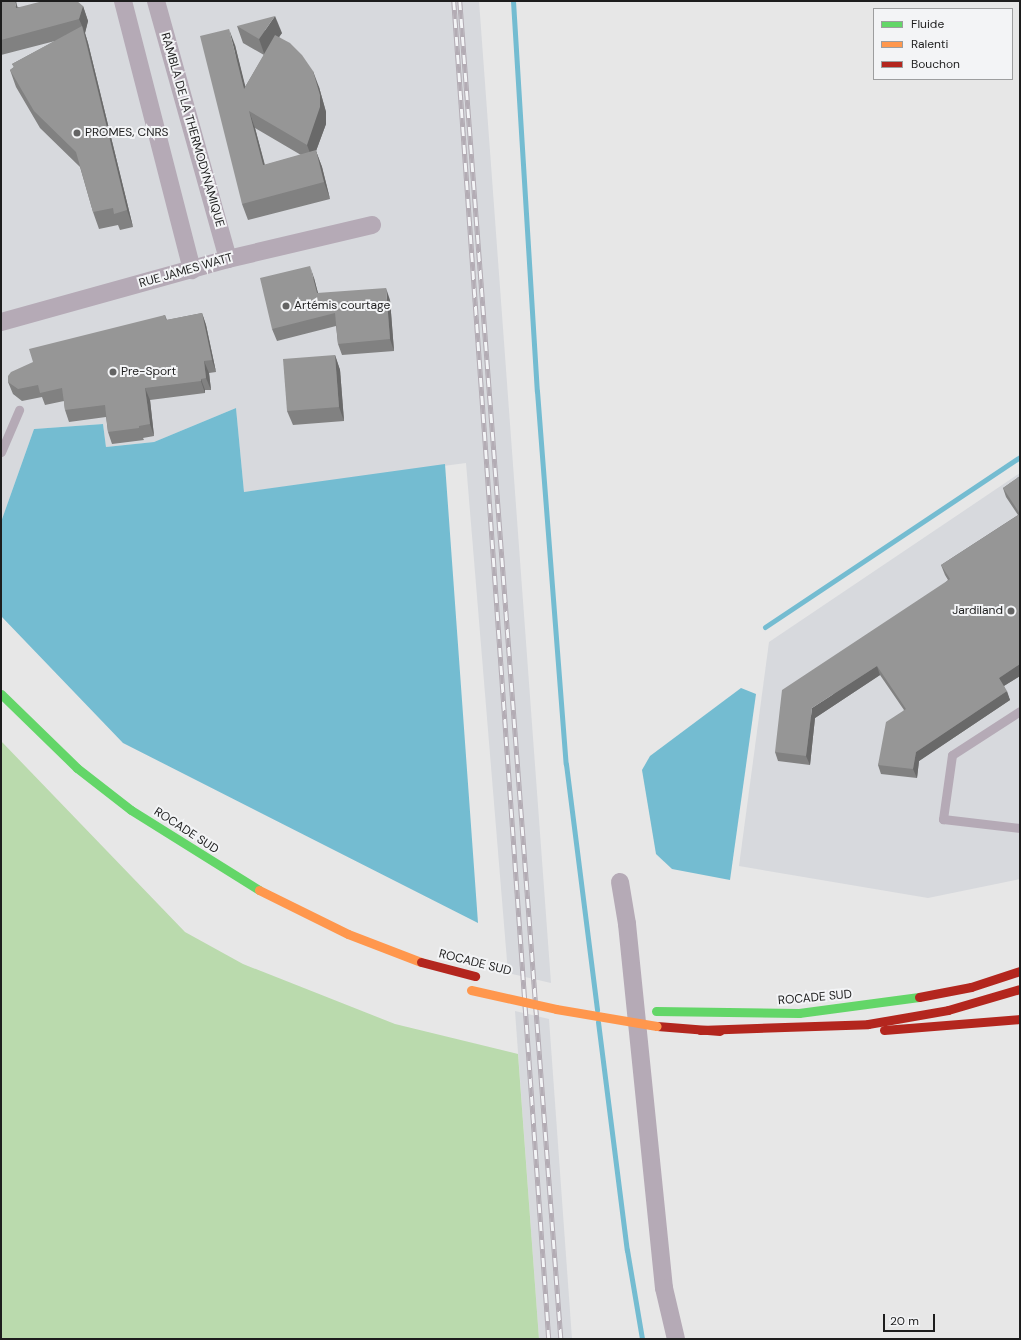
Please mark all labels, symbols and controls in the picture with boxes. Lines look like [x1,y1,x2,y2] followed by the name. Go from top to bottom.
[873,8,1013,80] legend
[911,16,944,32] text: Fluide
[157,31,227,229] street label: RAMBLA DE LA THERMODYNAMIQUE
[911,36,948,52] text: Ralenti
[911,56,960,72] text: Bouchon
[85,126,169,140] place label: PROMES, CNRS
[72,128,82,138] marker: PROMES, CNRS
[137,251,235,291] street label: RUE JAMES WATT
[294,299,390,313] place label: Artémis courtage
[281,301,291,311] marker: Artémis courtage
[121,365,176,379] place label: Pre-Sport
[108,367,118,377] marker: Pre-Sport
[952,604,1003,618] place label: Jardiland
[1006,606,1016,616] marker: Jardiland
[151,805,221,857] street label: ROCADE SUD
[437,947,513,979] street label: ROCADE SUD
[777,988,853,1008] street label: ROCADE SUD
[885,1306,937,1332] scale bar
[890,1313,919,1329] text: 20 m

